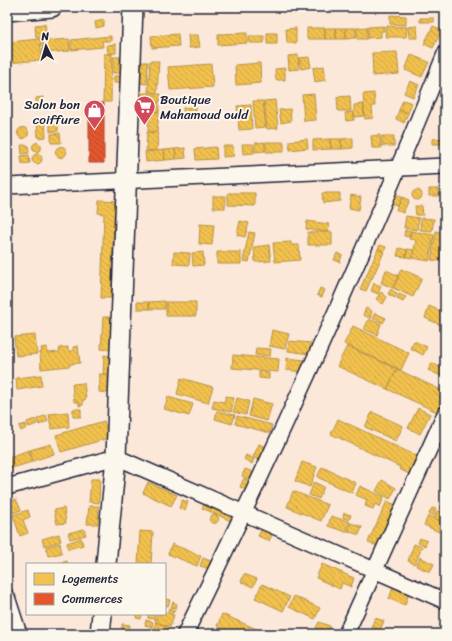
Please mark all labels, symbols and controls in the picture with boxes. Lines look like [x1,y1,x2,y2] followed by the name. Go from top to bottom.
[26,26,66,66] north arrow
[40,27,50,46] text: N
[160,88,249,126] place label: Boutique Mahamoud ould
[24,93,80,131] place label: Salon bon coiffure
[132,93,158,126] supermarket icon: Boutique Mahamoud ould
[82,98,108,131] shop icon: Salon bon coiffure
[26,563,166,615] legend
[62,568,119,590] text: Logements
[62,588,123,610] text: Commerces

